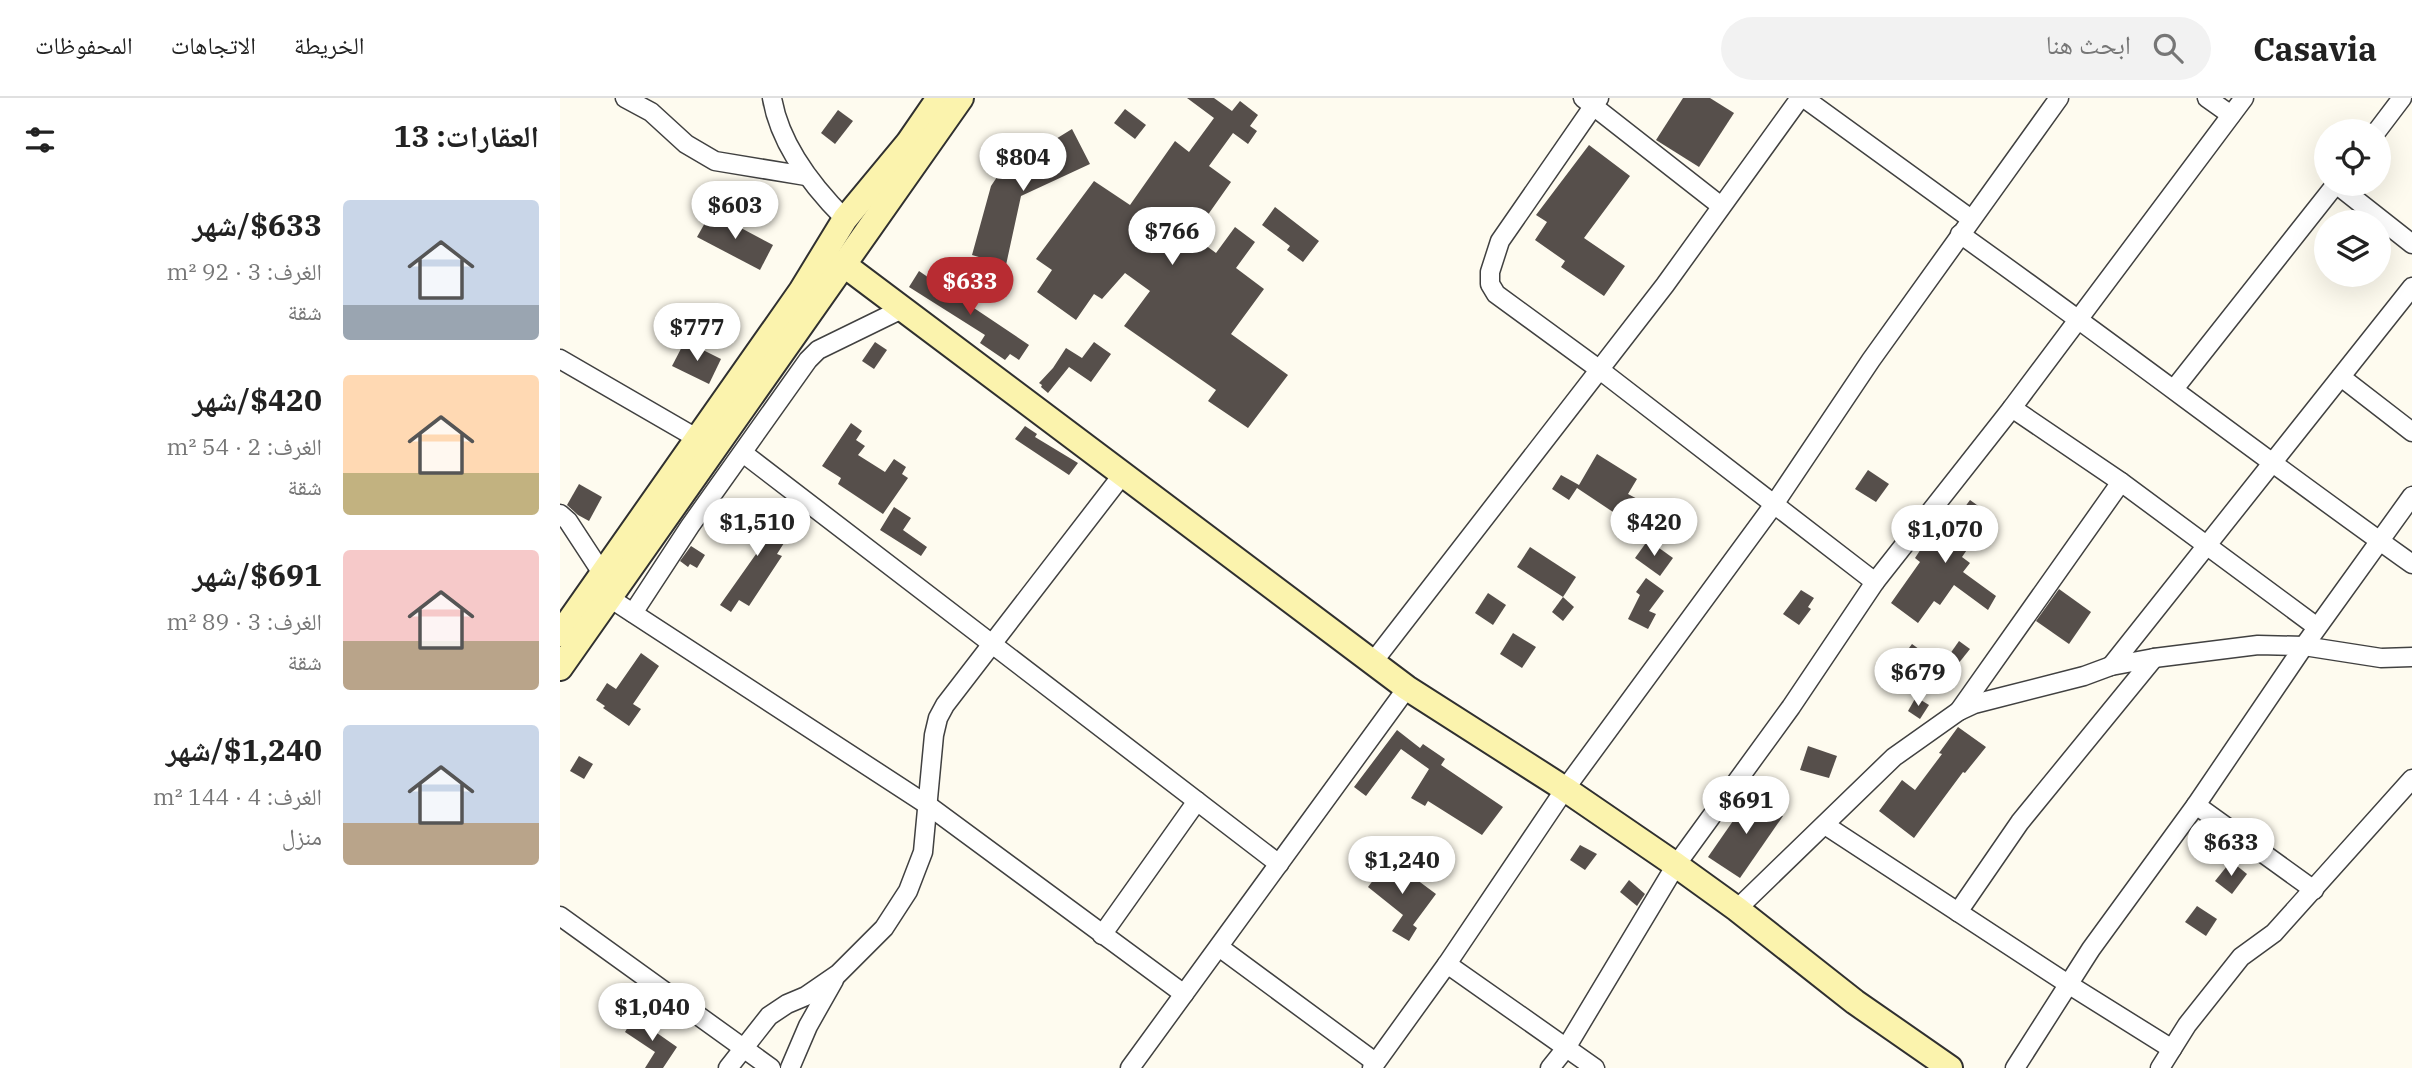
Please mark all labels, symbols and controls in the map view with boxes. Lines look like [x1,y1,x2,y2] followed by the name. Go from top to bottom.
[1721,17,2211,80] search box
[2046,27,2131,61] text: ابحث هنا
[2253,27,2377,70] text: Casavia
[35,29,133,61] text: المحفوظات
[171,29,256,61] text: الاتجاهات
[294,29,365,61] text: الخريطة
[2149,29,2187,67] icon: search
[393,116,539,155] text: العقارات: 13
[2314,119,2391,287] map controls
[2314,119,2391,196] button: locate
[21,121,59,159] icon: filters
[982,134,1064,193] pin: $804
[995,141,1051,171] text: $804
[694,181,776,241] pin: $603
[707,189,763,219] text: $603
[193,205,322,244] text: $633/شهر
[1131,208,1213,267] pin: $766
[2314,210,2391,287] button: layers
[1144,215,1200,245] text: $766
[399,228,483,312] icon: home
[167,256,322,286] text: الغرف: 3 · 92 m²
[929,258,1011,317] pin: $633
[942,265,998,295] text: $633
[288,296,322,326] text: شقة
[656,303,738,363] pin: $777
[669,311,725,341] text: $777
[193,380,322,419] text: $420/شهر
[399,403,483,487] icon: home
[167,431,322,461] text: الغرف: 2 · 54 m²
[288,471,322,501] text: شقة
[700,498,814,558] pin: $1,510
[1613,498,1695,558] pin: $420
[1888,505,2002,565] pin: $1,070
[719,506,795,536] text: $1,510
[1626,506,1682,536] text: $420
[1907,513,1983,543] text: $1,070
[193,555,322,594] text: $691/شهر
[399,578,483,662] icon: home
[167,606,322,636] text: الغرف: 3 · 89 m²
[288,646,322,676] text: شقة
[1877,648,1959,708] pin: $679
[1890,656,1946,686] text: $679
[166,730,322,769] text: $1,240/شهر
[399,753,483,837] icon: home
[1705,776,1787,836] pin: $691
[153,781,322,811] text: الغرف: 4 · 144 m²
[1718,784,1774,814] text: $691
[2190,818,2272,878] pin: $633
[282,821,322,851] text: منزل
[2203,826,2259,856] text: $633
[1345,836,1459,896] pin: $1,240
[1364,844,1440,874] text: $1,240
[595,984,709,1043] pin: $1,040
[614,991,690,1021] text: $1,040

